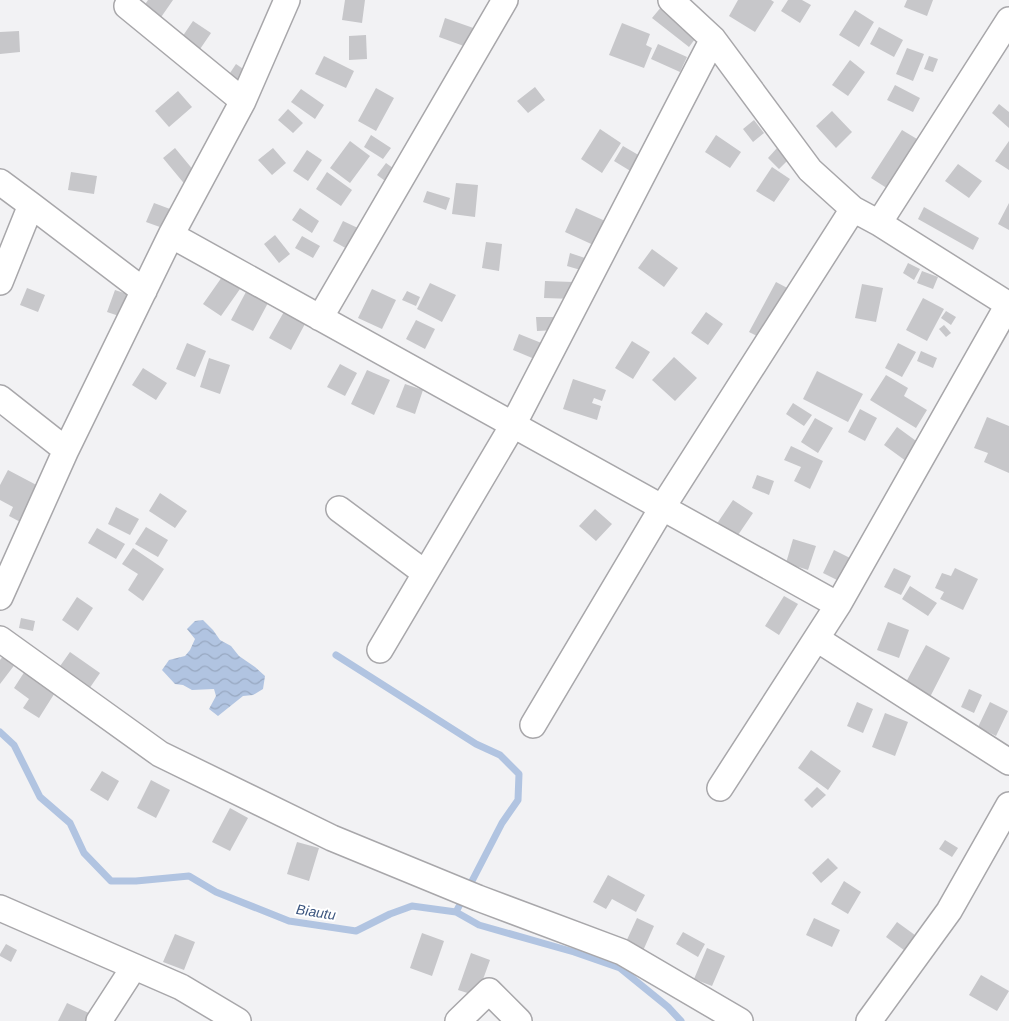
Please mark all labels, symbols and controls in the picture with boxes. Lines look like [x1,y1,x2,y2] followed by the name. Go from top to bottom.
[295,901,337,923] water label: Biautu

